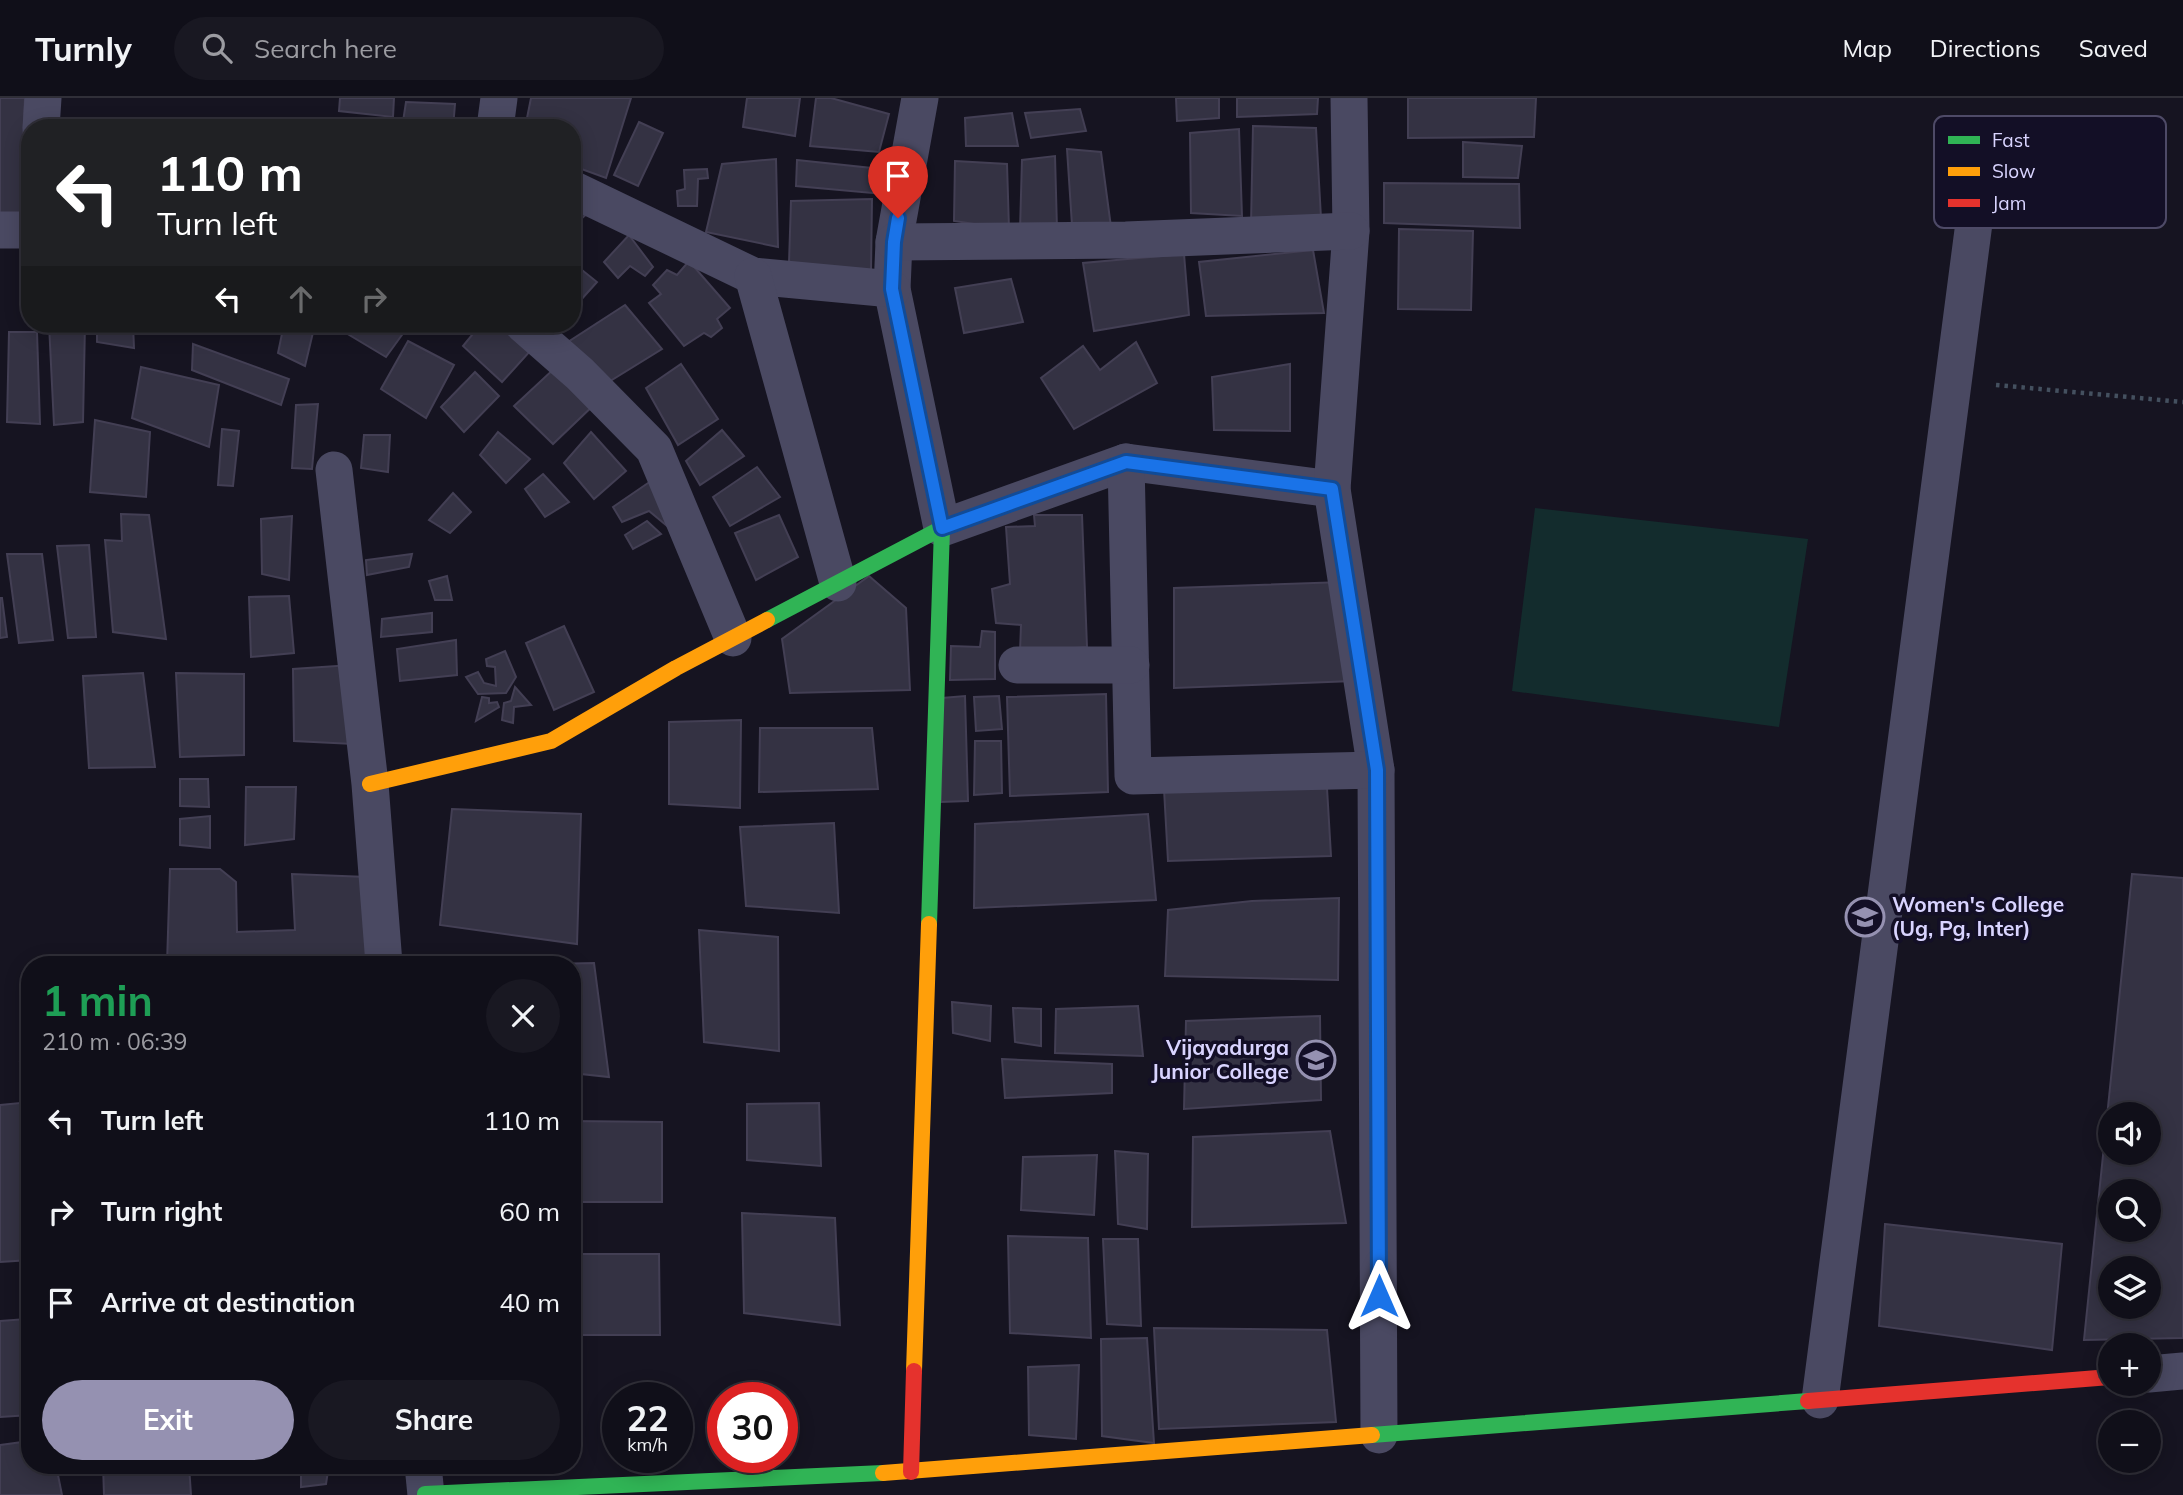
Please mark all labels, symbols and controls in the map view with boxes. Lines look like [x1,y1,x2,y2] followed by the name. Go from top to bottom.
[174,17,664,80] search box
[35,28,132,69] text: Turnly
[198,29,236,67] icon: search
[254,32,397,65] text: Search here
[1842,33,1892,63] text: Map
[1930,33,2041,63] text: Directions
[2079,33,2148,63] text: Saved
[1934,116,2166,228] legend
[1992,128,2030,152] text: Fast
[157,142,303,203] text: 110 m
[868,146,928,218] pin
[42,147,133,238] icon: left
[879,157,917,195] icon: arrive
[1992,159,2036,183] text: Slow
[1992,191,2026,215] text: Jam
[157,203,277,243] text: Turn left
[209,280,247,318] icon: left
[282,280,320,318] icon: ahead
[355,280,393,318] icon: right
[1892,891,2064,941] place label: Women's College (Ug, Pg, Inter)
[1844,896,1886,938] school or university icon: Women's College (Ug, Pg, Inter)
[42,974,153,1027] text: 1 min
[486,979,560,1053] button: close
[42,1027,187,1056] text: 210 m · 06:39
[1151,1034,1289,1084] place label: Vijayadurga Junior College
[1295,1039,1337,1081] school or university icon: Vijayadurga Junior College
[42,1102,80,1140] icon: left
[2098,1102,2161,1473] map controls
[2098,1102,2161,1165] button: sound
[101,1104,203,1137] text: Turn left
[484,1104,560,1137] text: 110 m
[2098,1179,2161,1242] button: search
[42,1193,80,1231] icon: right
[101,1195,222,1228] text: Turn right
[499,1195,560,1228] text: 60 m
[2098,1256,2161,1319] button: layers
[1342,1259,1416,1333] position arrow
[42,1284,80,1322] icon: arrive
[101,1286,356,1319] text: Arrive at destination
[499,1286,560,1319] text: 40 m
[2098,1333,2161,1396] button: +
[42,1380,294,1460] button: Exit
[308,1380,560,1460] button: Share
[707,1382,798,1473] speed limit sign: 30
[626,1396,669,1440] text: 22
[2098,1410,2161,1473] button: −
[627,1433,668,1456] text: km/h

